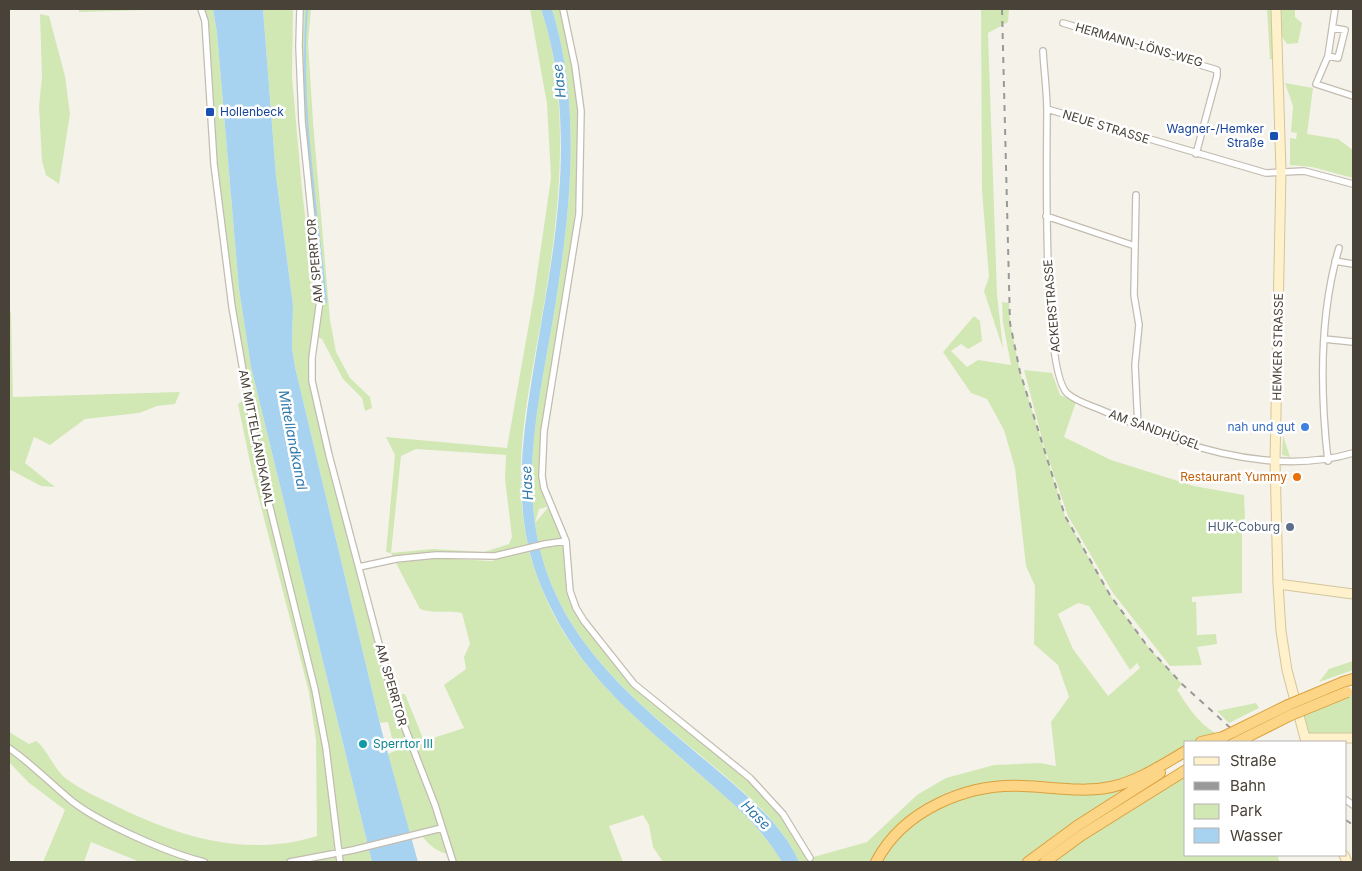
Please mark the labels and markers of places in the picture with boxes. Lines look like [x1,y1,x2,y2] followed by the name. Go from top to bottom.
[220,104,284,119] place label: Hollenbeck
[204,106,216,118] marker: Hollenbeck
[1166,121,1264,150] place label: Wagner-/Hemker Straße
[1268,130,1280,142] marker: Wagner-/Hemker Straße
[1227,419,1295,434] place label: nah und gut
[1299,421,1311,433] marker: nah und gut
[1180,469,1287,484] place label: Restaurant Yummy
[1291,471,1303,483] marker: Restaurant Yummy
[1208,519,1280,534] place label: HUK-Coburg
[1284,521,1296,533] marker: HUK-Coburg
[373,736,433,751] place label: Sperrtor III
[357,738,369,750] marker: Sperrtor III

